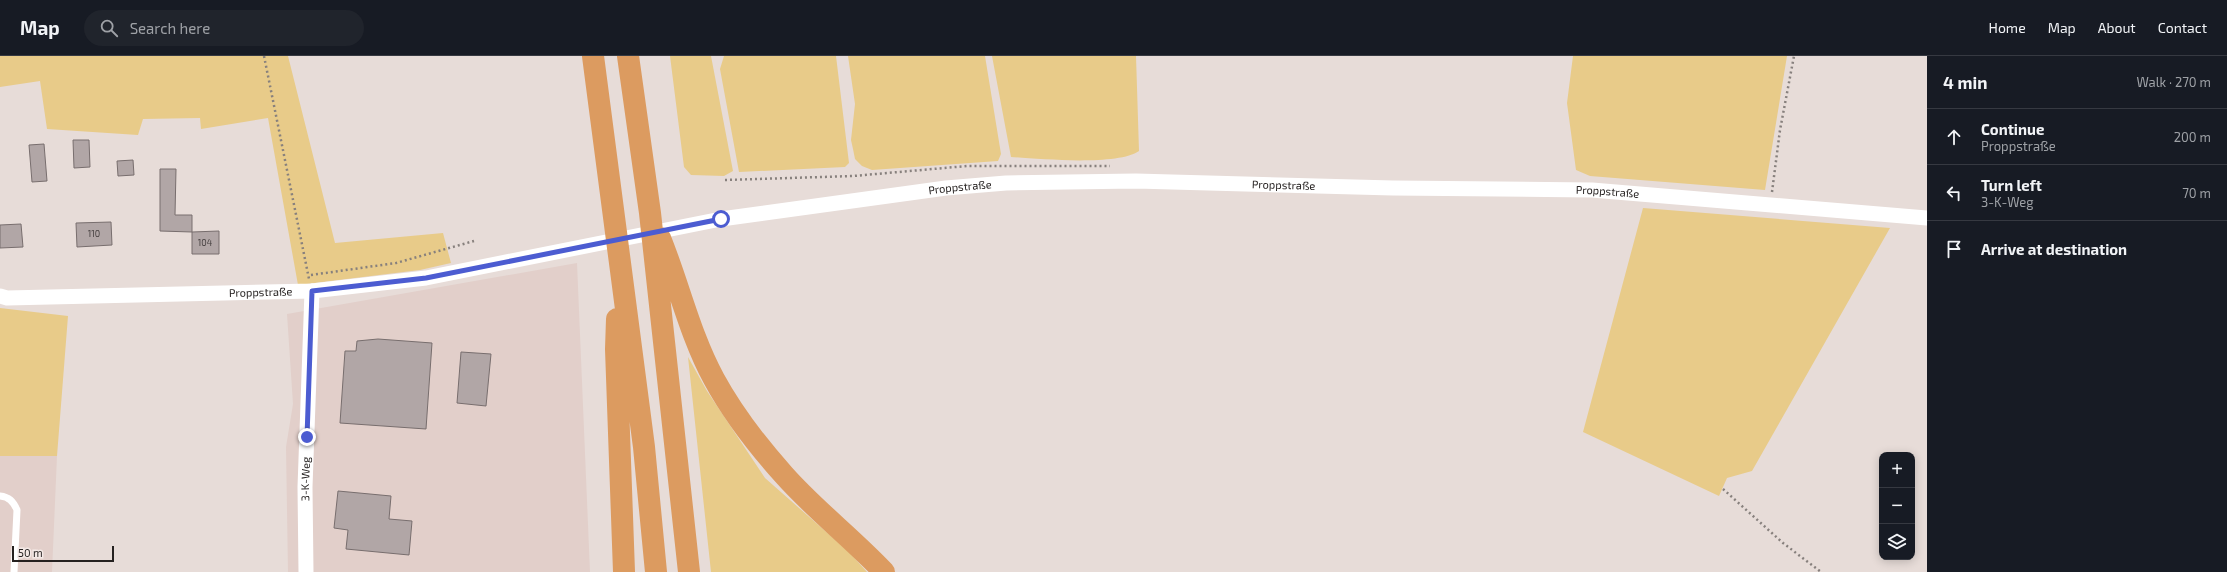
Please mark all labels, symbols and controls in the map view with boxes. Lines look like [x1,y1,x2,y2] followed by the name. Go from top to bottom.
[84,10,364,46] search box
[20,16,60,39] text: Map
[98,17,120,39] icon: search
[130,19,210,37] text: Search here
[1989,19,2026,36] text: Home
[2048,19,2076,36] text: Map
[2098,19,2136,36] text: About
[2158,19,2207,36] text: Contact
[1943,72,1987,92] text: 4 min
[2136,74,2211,90] text: Walk · 270 m
[1981,120,2044,138] text: Continue
[1943,126,1965,148] icon: ahead
[2174,129,2211,145] text: 200 m
[1981,138,2056,154] text: Proppstraße
[1981,176,2042,194] text: Turn left
[927,177,992,196] street label: Proppstraße
[1252,177,1316,192] street label: Proppstraße
[1943,182,1965,204] icon: left
[1576,183,1640,200] street label: Proppstraße
[2182,185,2211,201] text: 70 m
[1981,194,2034,210] text: 3-K-Weg
[712,210,730,228] route start
[88,228,100,239] house number: 110
[198,237,213,248] house number: 104
[1943,238,1965,260] icon: arrive
[1981,240,2127,258] text: Arrive at destination
[229,284,293,299] street label: Proppstraße
[298,428,316,446] route end
[1879,452,1915,560] map controls
[1879,452,1915,488] button: +
[298,457,312,501] street label: 3-K-Weg
[1879,488,1915,524] button: −
[1879,524,1915,560] button: layers
[12,544,114,563] scale bar
[18,546,43,559] text: 50 m

